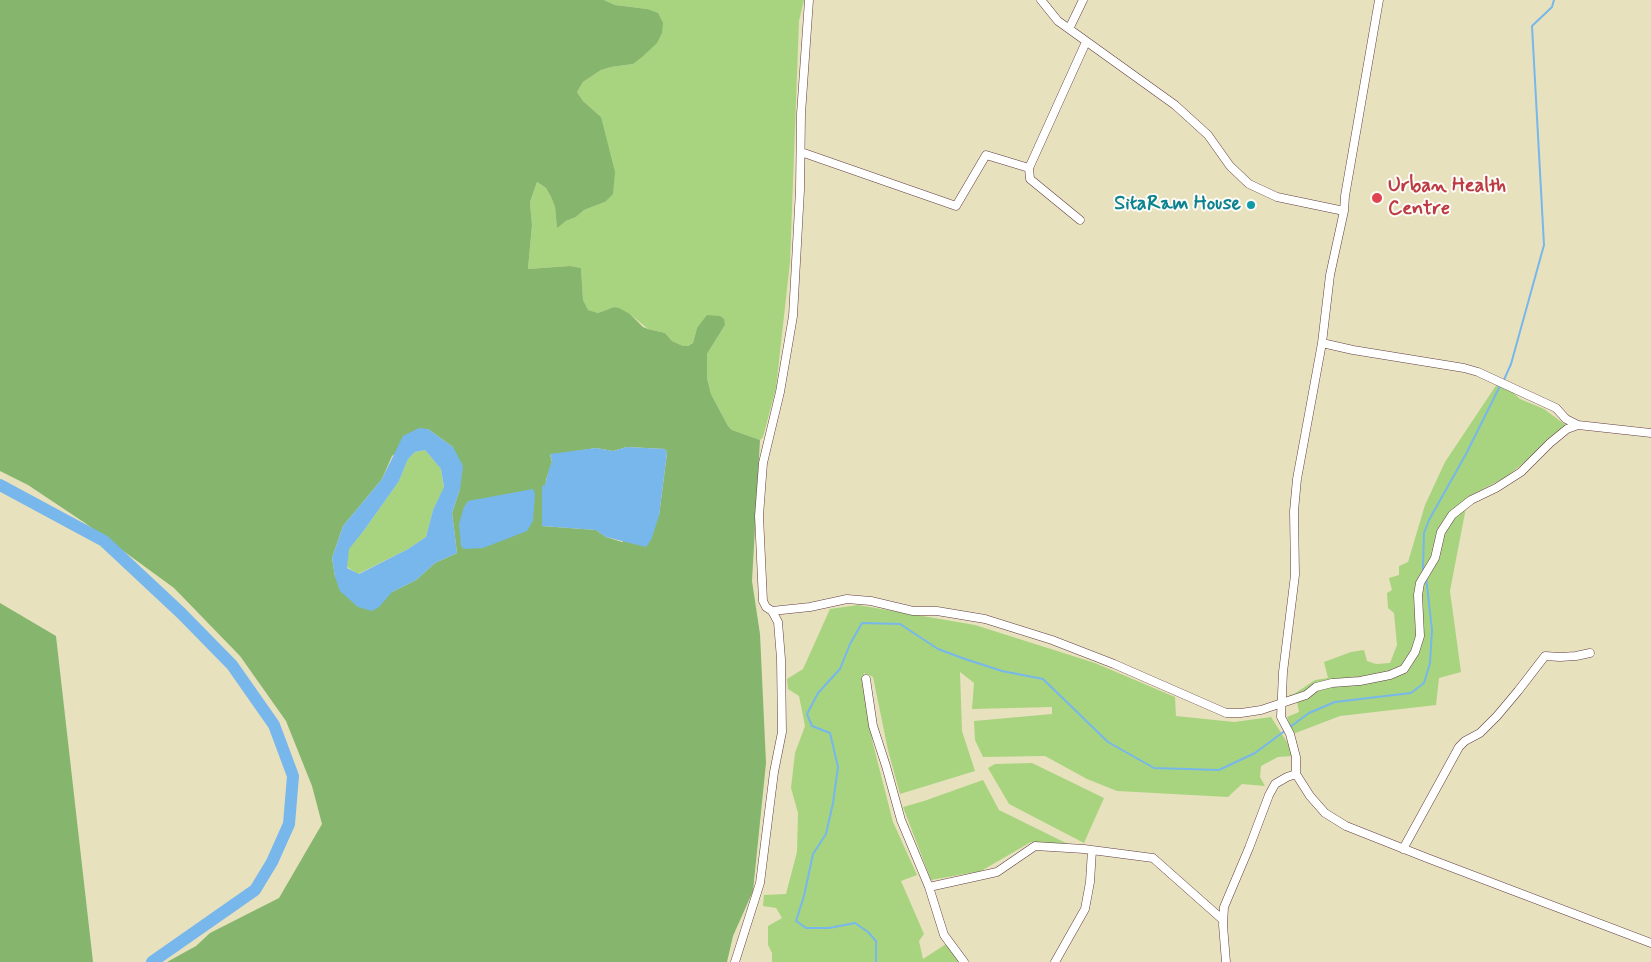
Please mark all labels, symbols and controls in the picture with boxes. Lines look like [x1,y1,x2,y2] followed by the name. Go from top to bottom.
[1388,175,1506,222] place label: Urban Health Centre
[1370,191,1384,205] marker: Urban Health Centre
[1114,193,1241,217] place label: SitaRam House
[1245,199,1257,211] marker: SitaRam House

